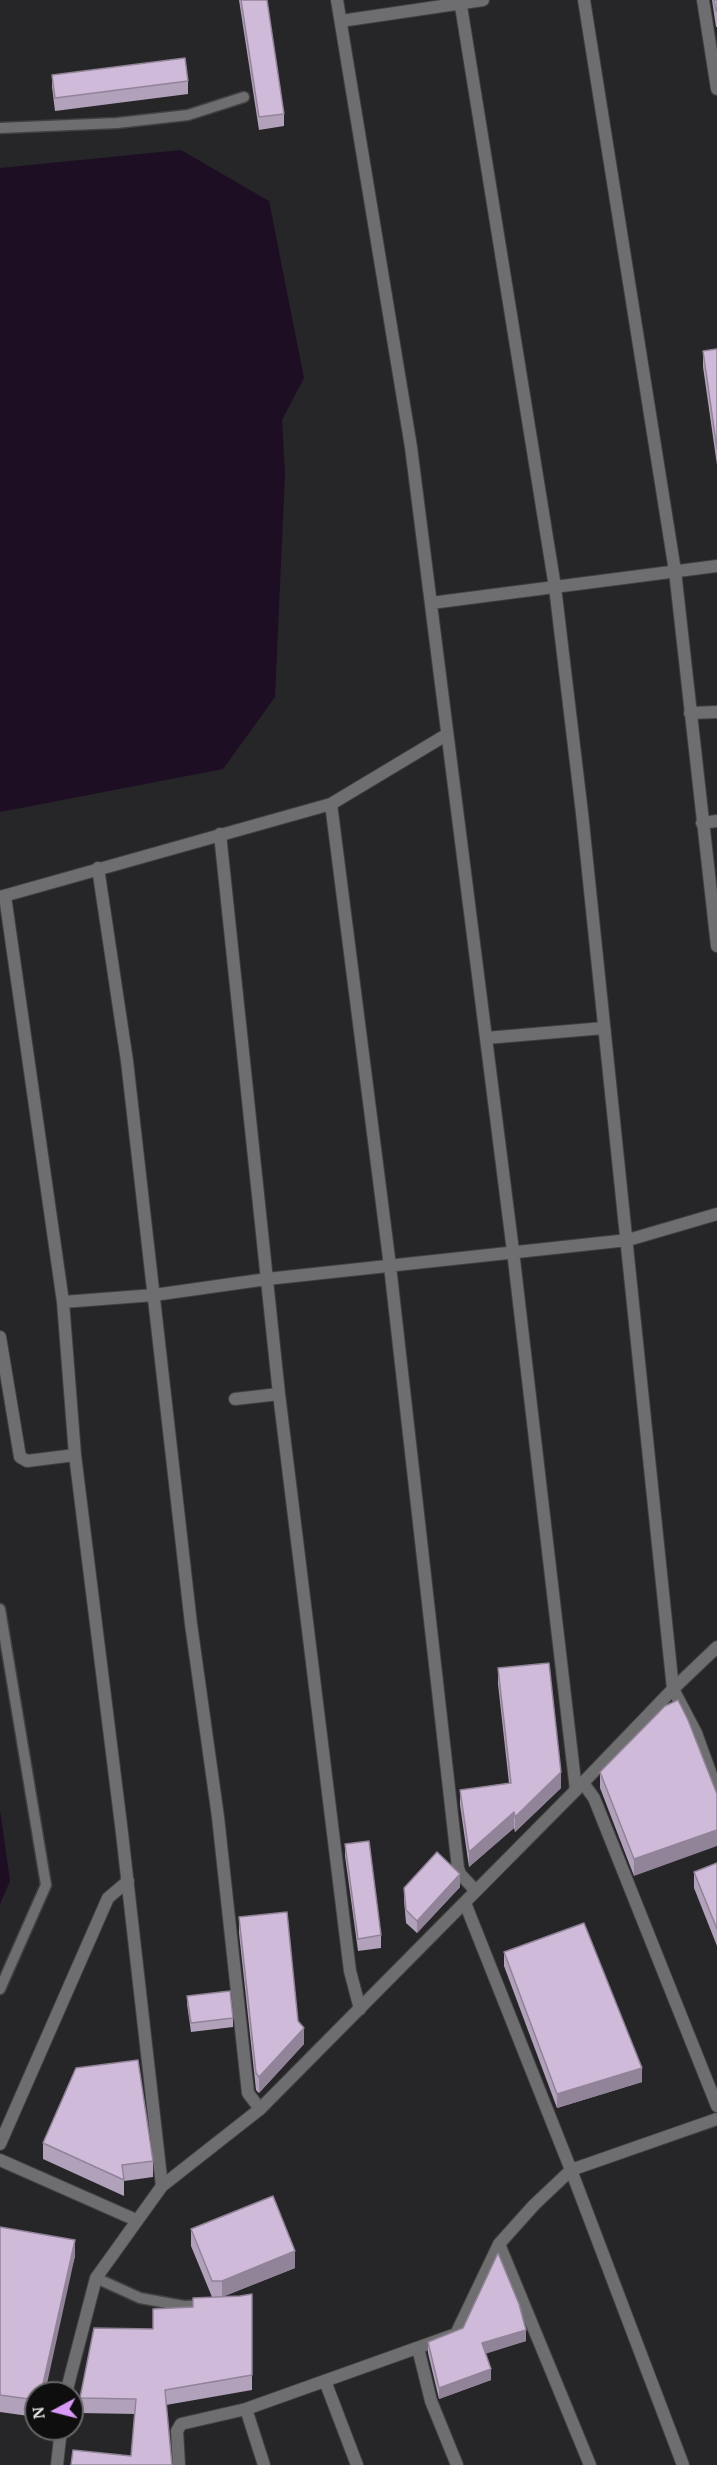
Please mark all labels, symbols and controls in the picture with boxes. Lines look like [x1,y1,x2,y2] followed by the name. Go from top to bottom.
[24,2381,84,2441] north arrow
[26,2406,50,2420] text: N

